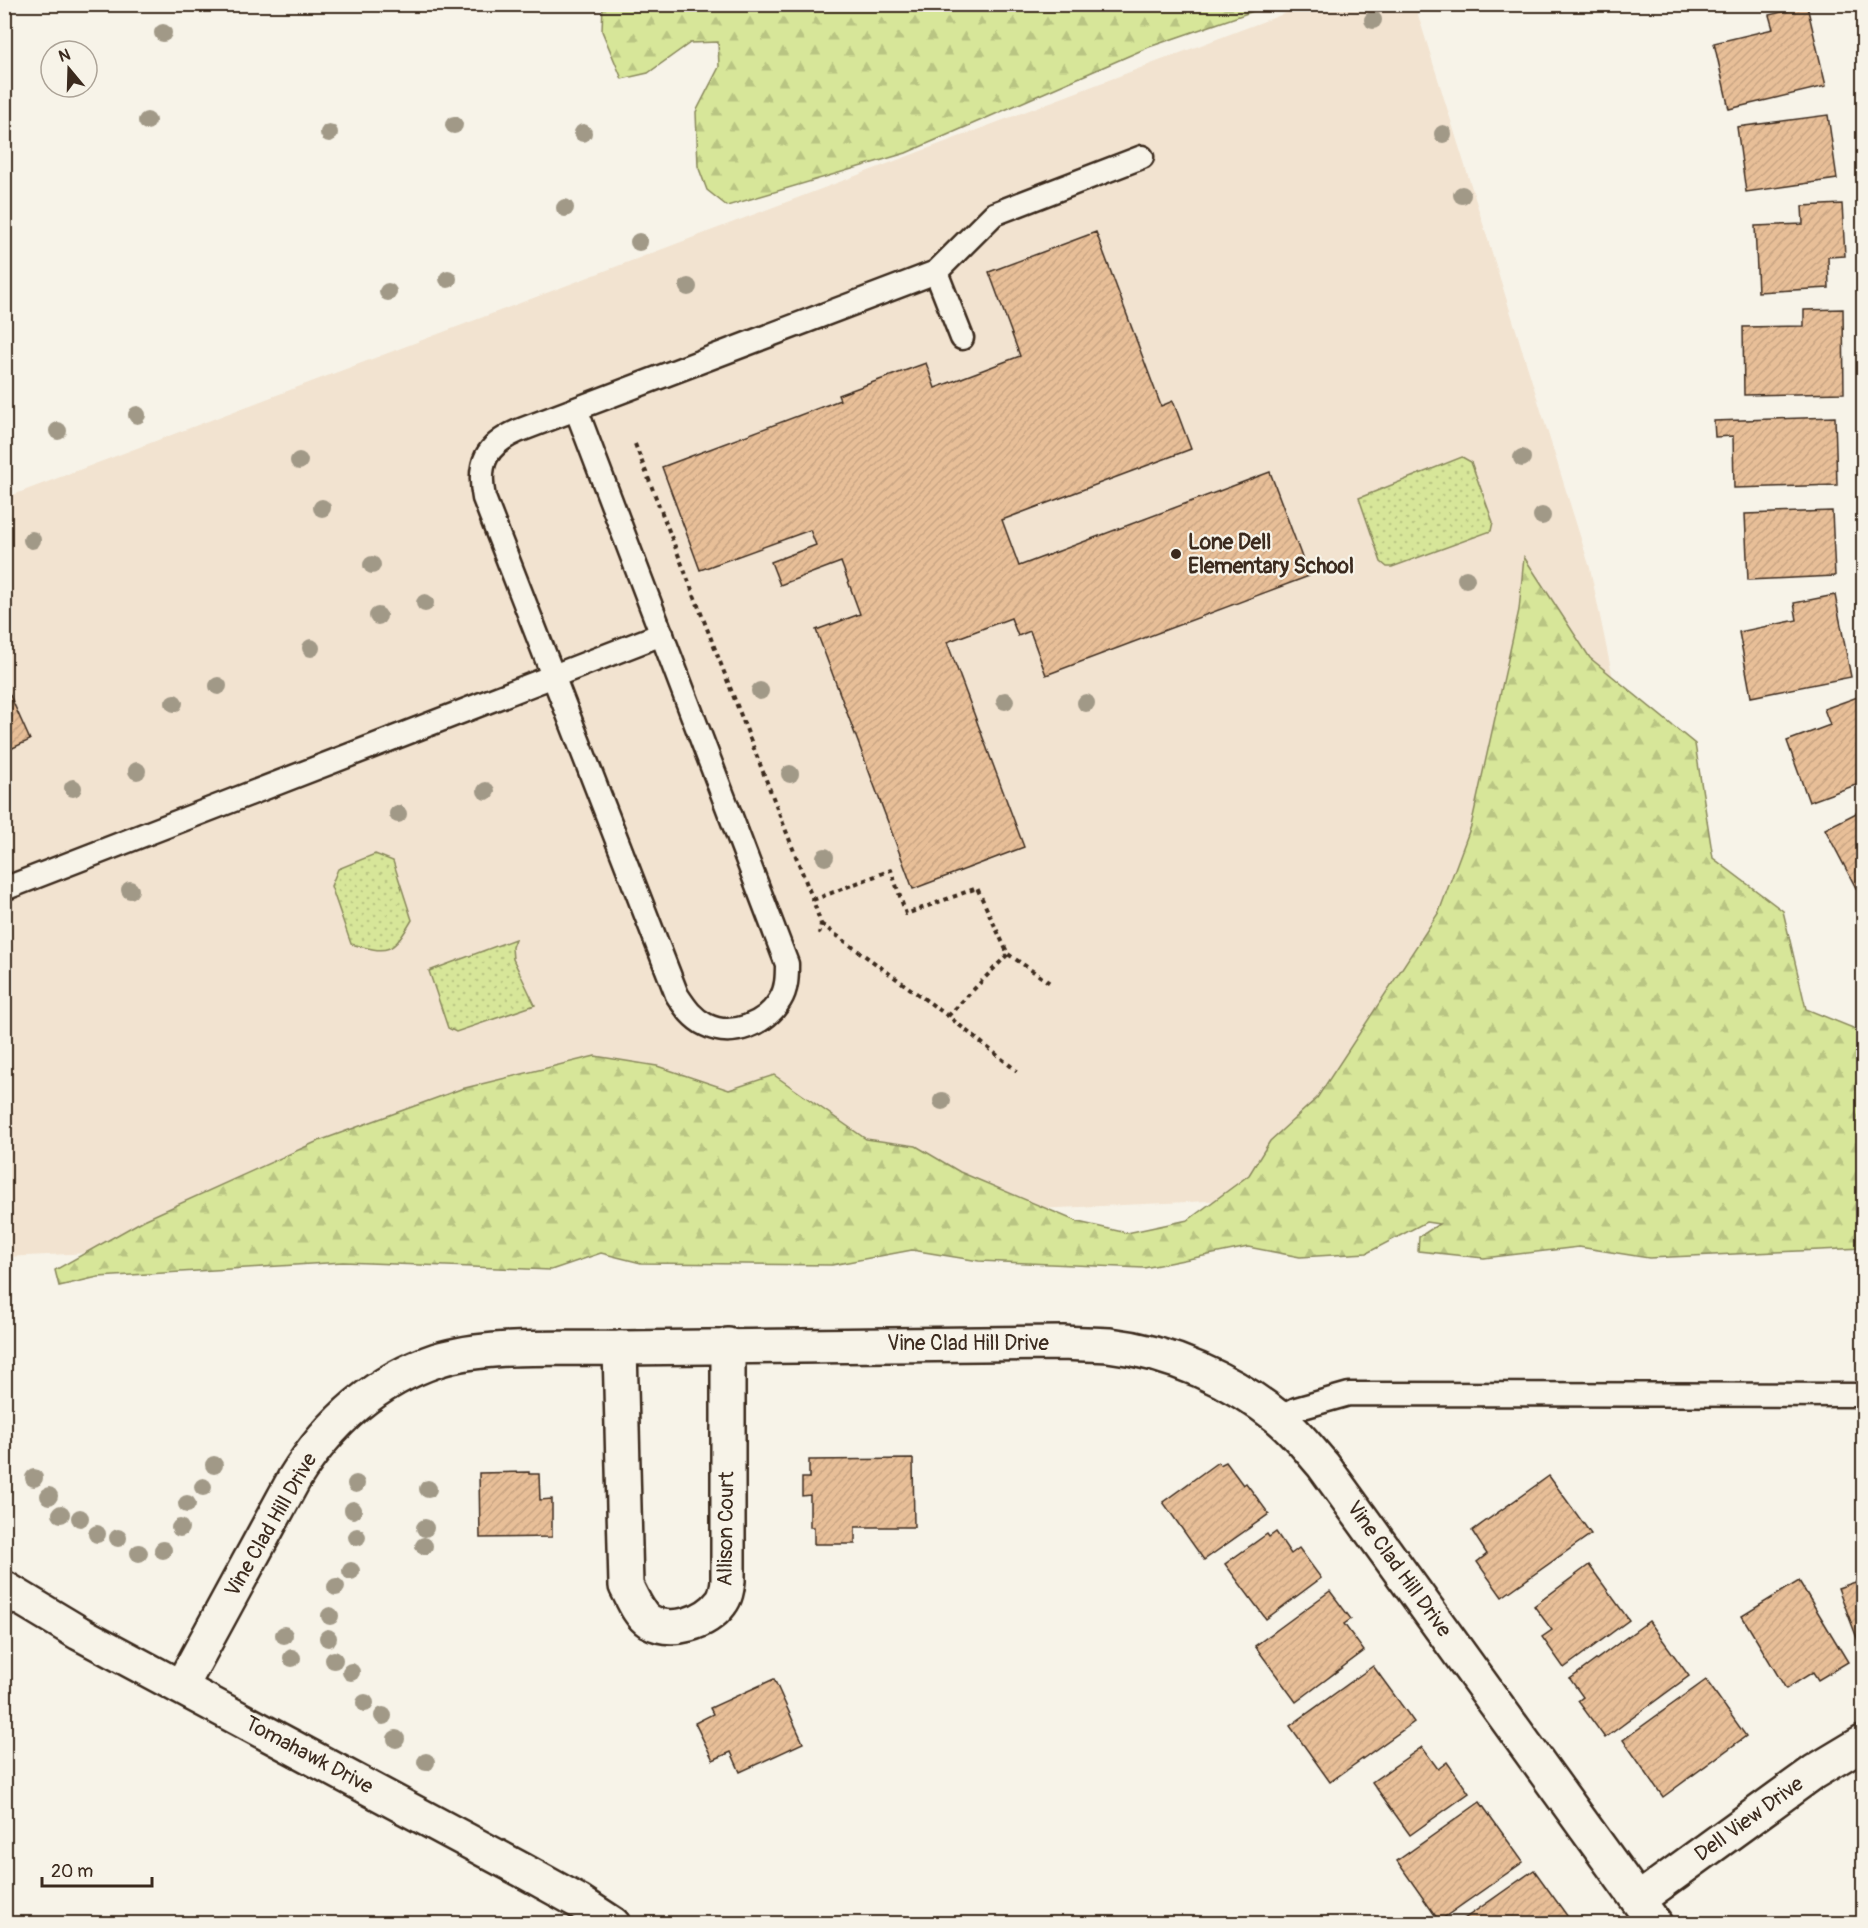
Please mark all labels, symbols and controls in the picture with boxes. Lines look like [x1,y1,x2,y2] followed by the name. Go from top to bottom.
[39,39,99,99] north arrow
[56,44,73,67] text: N
[1188,529,1354,580] place label: Lone Dell Elementary School
[1169,547,1183,561] marker: Lone Dell Elementary School
[887,1330,1050,1357] street label: Vine Clad Hill Drive
[219,1448,323,1602] street label: Vine Clad Hill Drive
[711,1471,741,1587] street label: Allison Court
[1340,1496,1458,1643] street label: Vine Clad Hill Drive
[240,1710,378,1800] street label: Tomahawk Drive
[1689,1770,1809,1868] street label: Dell View Drive
[42,1850,152,1888] scale bar
[51,1860,93,1883] text: 20 m

